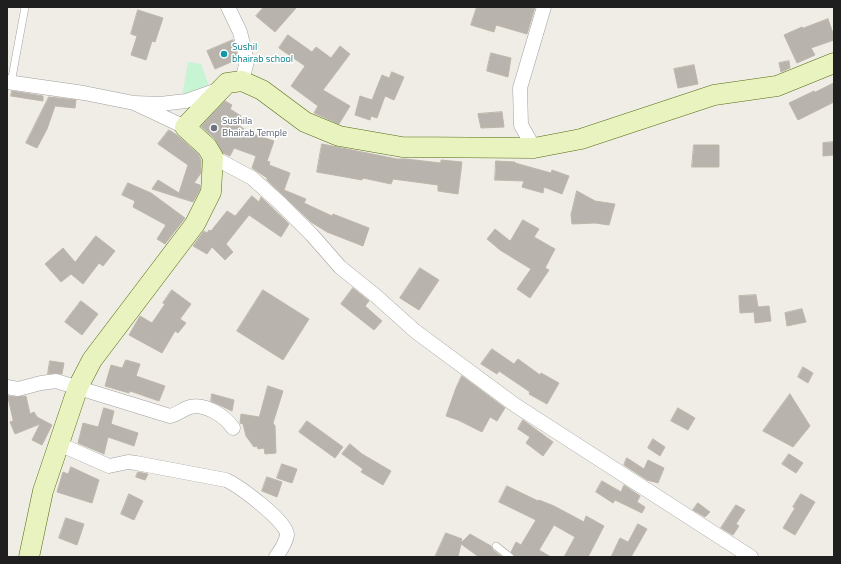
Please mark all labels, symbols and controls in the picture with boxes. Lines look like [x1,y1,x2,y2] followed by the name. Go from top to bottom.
[232,42,293,66] place label: Sushil bhairab school
[219,49,229,59] marker: Sushil bhairab school
[222,116,287,140] place label: Sushila Bhairab Temple
[209,123,219,133] marker: Sushila Bhairab Temple

